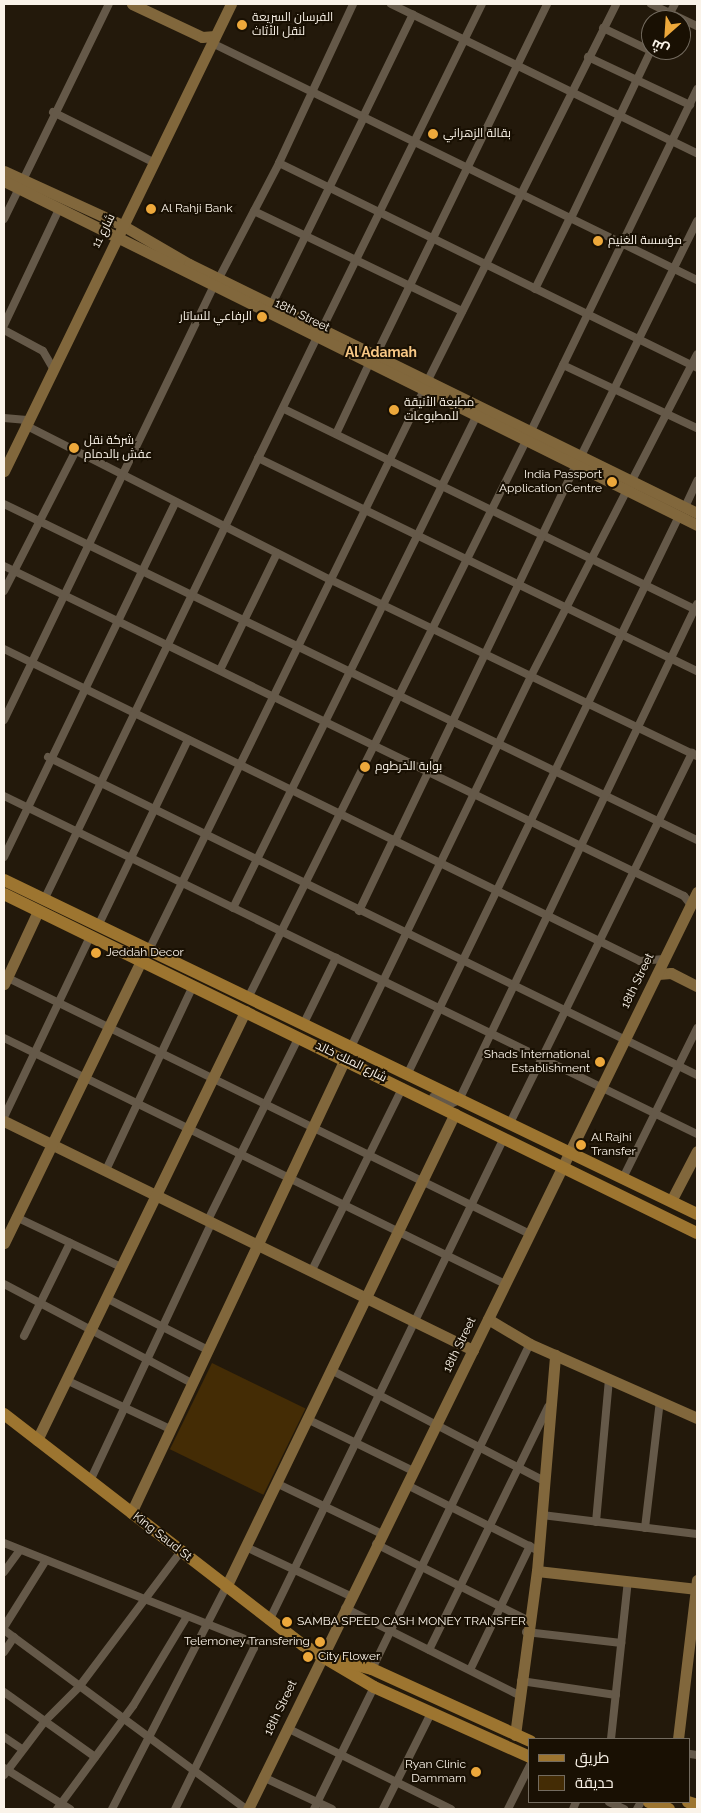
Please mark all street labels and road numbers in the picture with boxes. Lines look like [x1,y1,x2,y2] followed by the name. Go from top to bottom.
[89,211,119,251] street label: شارع 11
[272,296,332,336] street label: 18th Street
[618,951,658,1011] street label: 18th Street
[313,1039,389,1085] street label: شارع الملك خالد
[440,1315,480,1375] street label: 18th Street
[130,1510,194,1564] street label: King Saud St
[261,1678,301,1738] street label: 18th Street

